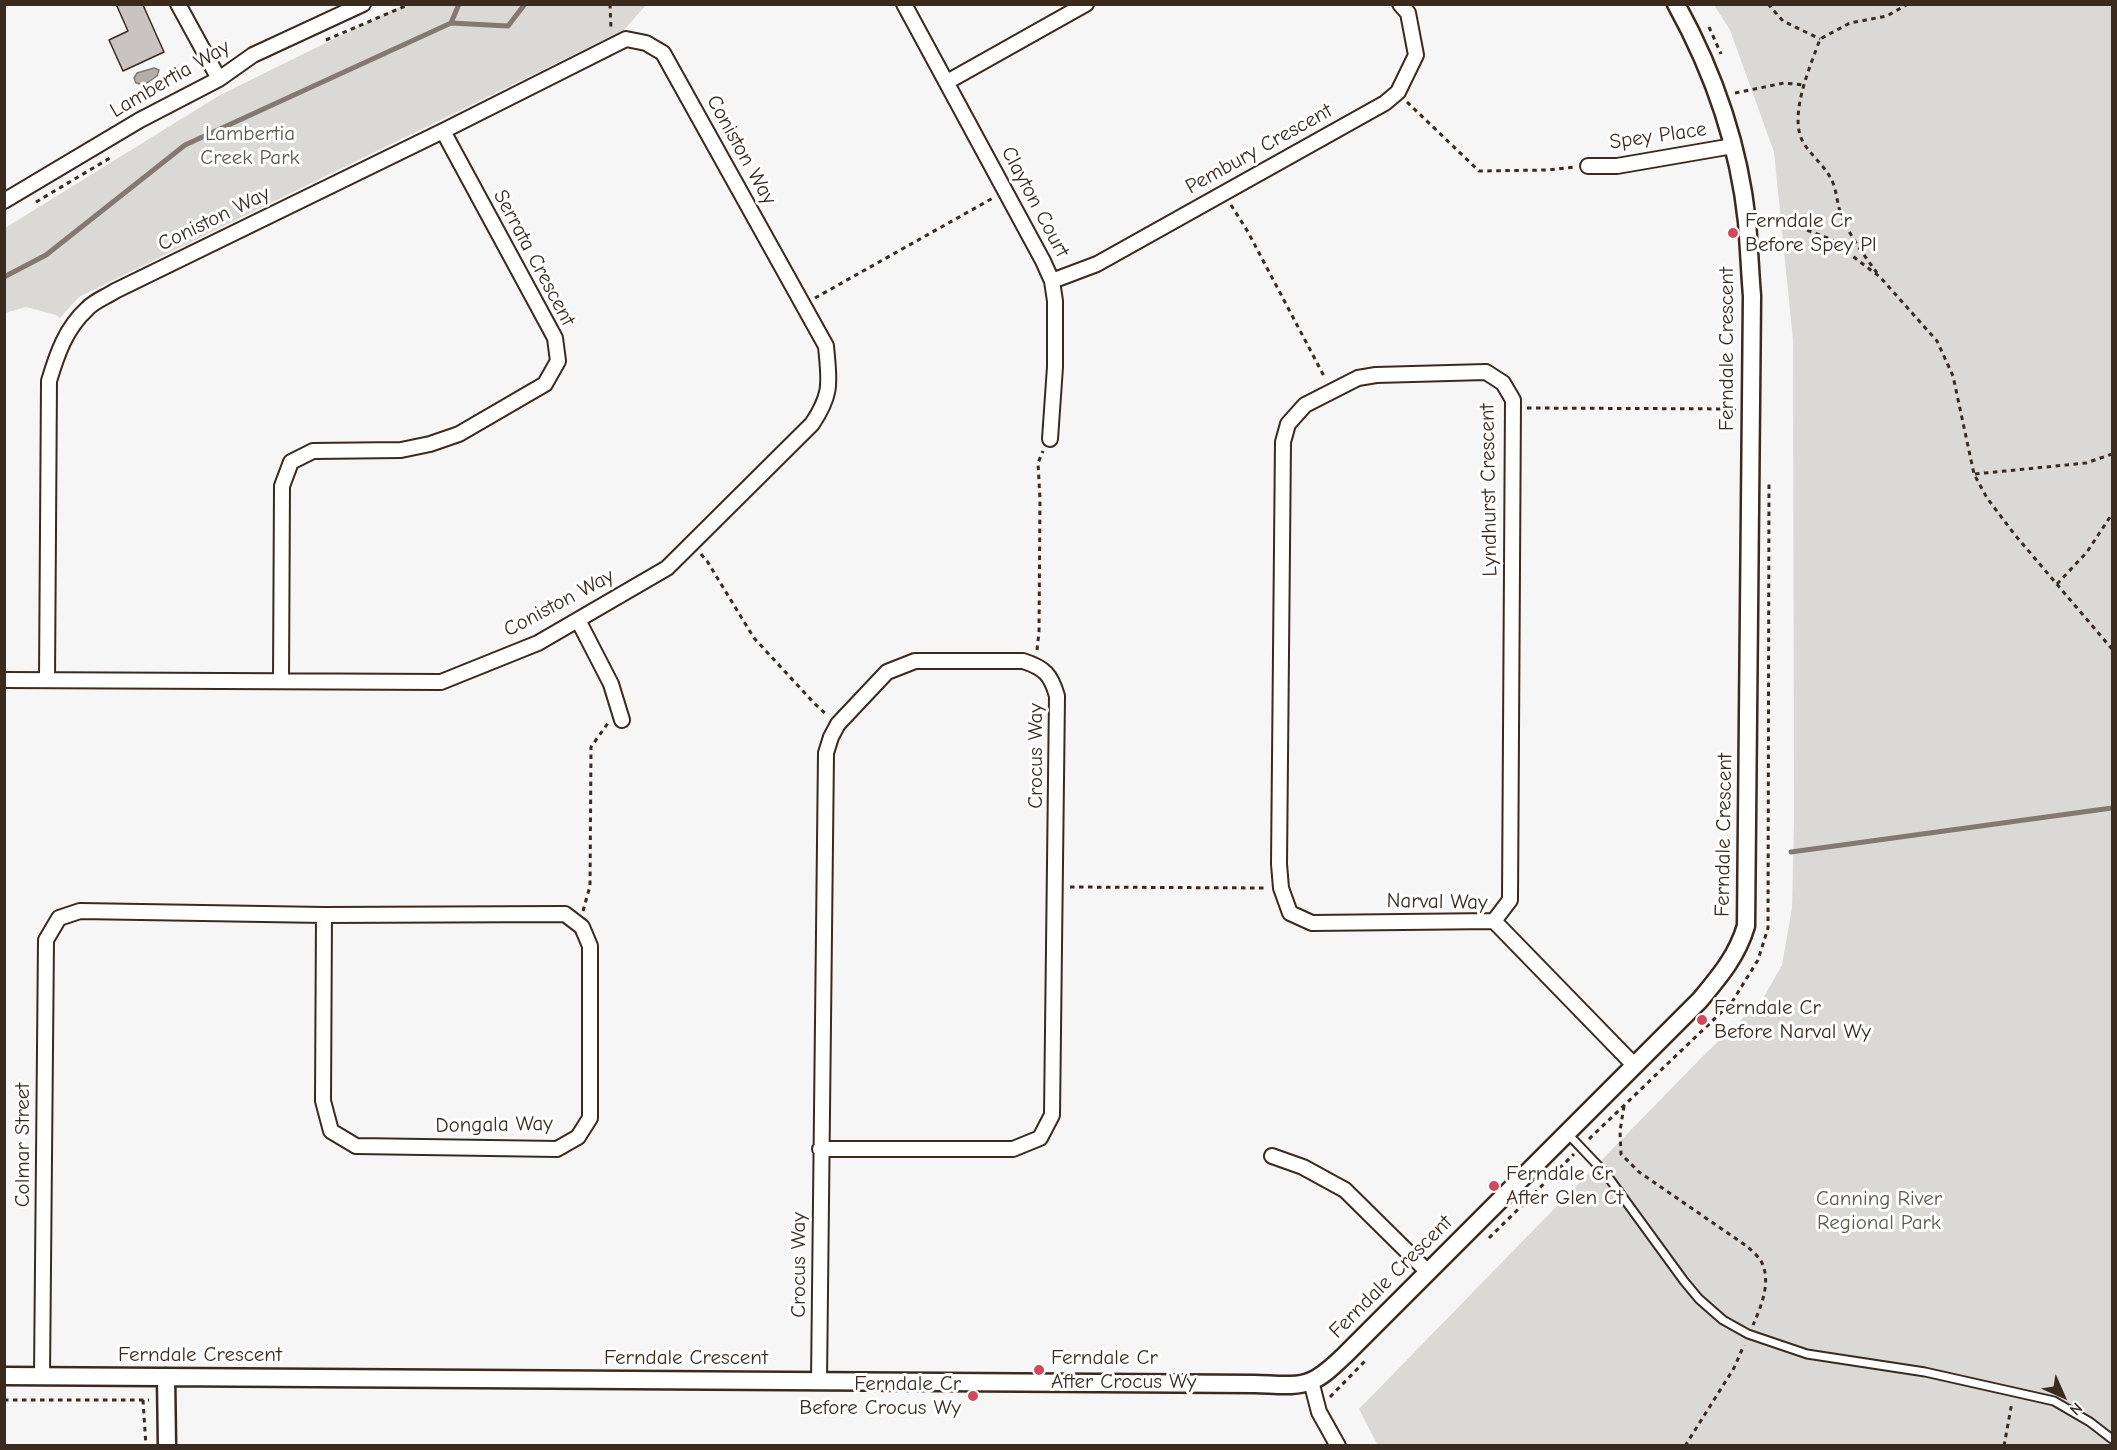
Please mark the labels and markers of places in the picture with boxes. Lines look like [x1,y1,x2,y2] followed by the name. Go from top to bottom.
[1745,208,1877,258] place label: Ferndale Cr Before Spey Pl
[1726,226,1740,240] marker: Ferndale Cr Before Spey Pl
[1714,995,1871,1045] place label: Ferndale Cr Before Narval Wy
[1695,1013,1709,1027] marker: Ferndale Cr Before Narval Wy
[1506,1161,1623,1211] place label: Ferndale Cr After Glen Ct
[1487,1179,1501,1193] marker: Ferndale Cr After Glen Ct
[1051,1345,1197,1395] place label: Ferndale Cr After Crocus Wy
[1032,1363,1046,1377] marker: Ferndale Cr After Crocus Wy
[799,1371,961,1421] place label: Ferndale Cr Before Crocus Wy
[966,1389,980,1403] marker: Ferndale Cr Before Crocus Wy

